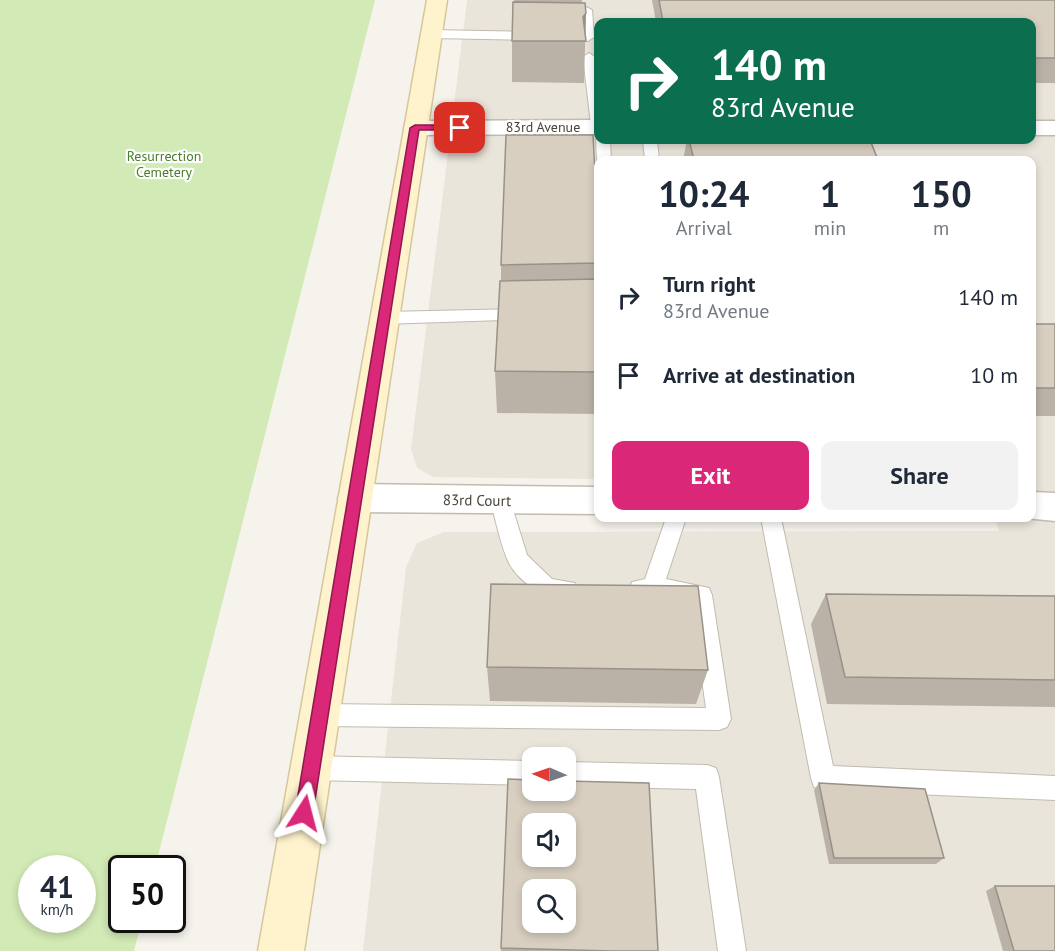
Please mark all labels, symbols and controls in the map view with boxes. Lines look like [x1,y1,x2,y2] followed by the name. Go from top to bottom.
[711,37,827,92] text: 140 m
[612,42,690,120] icon: right
[711,90,855,124] text: 83rd Avenue
[434,102,485,153] pin
[443,111,476,144] icon: arrive
[506,118,580,136] street label: 83rd Avenue
[127,147,201,181] park label: Resurrection Cemetery
[658,170,750,217] text: 10:24
[820,170,840,217] text: 1
[911,170,972,217] text: 150
[676,215,732,241] text: Arrival
[814,215,846,241] text: min
[933,215,949,241] text: m
[663,270,755,298] text: Turn right
[612,281,645,314] icon: right
[958,283,1018,311] text: 140 m
[663,298,770,324] text: 83rd Avenue
[612,359,645,392] icon: arrive
[663,361,855,389] text: Arrive at destination
[970,361,1018,389] text: 10 m
[612,441,809,510] button: Exit
[821,441,1018,510] button: Share
[443,490,511,510] street label: 83rd Court
[522,747,576,801] north arrow
[522,747,576,933] map controls
[272,781,336,845] position arrow
[522,813,576,867] button: sound
[108,855,186,933] speed limit sign: 50
[40,867,74,906] text: 41
[522,879,576,933] button: search
[41,900,73,919] text: km/h

